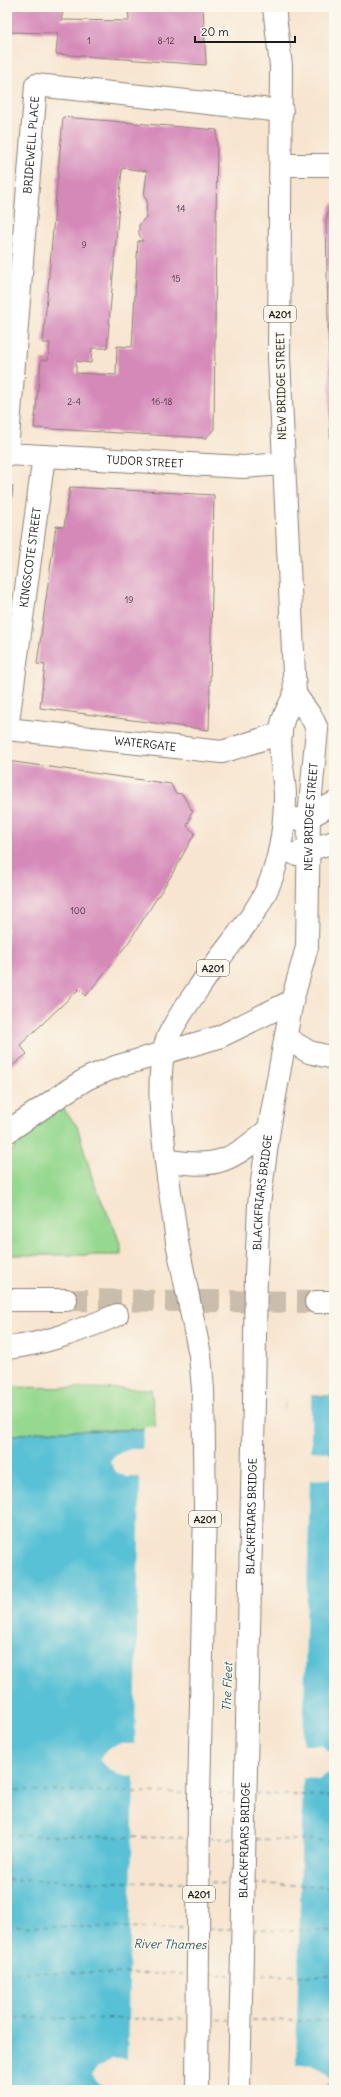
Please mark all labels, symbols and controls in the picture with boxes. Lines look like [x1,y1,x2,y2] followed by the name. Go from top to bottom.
[195,18,295,44] scale bar
[201,24,229,39] text: 20 m
[87,35,91,46] house number: 1
[157,35,175,46] house number: 8-12
[20,96,42,194] street label: BRIDEWELL PLACE
[177,203,185,214] house number: 14
[81,239,87,250] house number: 9
[172,273,180,284] house number: 15
[264,306,296,322] road number: A201
[273,332,289,440] street label: NEW BRIDGE STREET
[67,396,81,407] house number: 2-4
[152,396,172,407] house number: 16-18
[106,452,184,471] street label: TUDOR STREET
[17,506,44,609] street label: KINGSCOTE STREET
[125,594,133,605] house number: 19
[114,734,177,754] street label: WATERGATE
[301,762,321,871] street label: NEW BRIDGE STREET
[70,905,86,916] house number: 100
[197,960,229,976] road number: A201
[250,1134,275,1250] street label: BLACKFRIARS BRIDGE
[243,1458,260,1574] street label: BLACKFRIARS BRIDGE
[189,1511,221,1527] road number: A201
[219,1660,235,1712] water label: The Fleet
[236,1782,253,1898] street label: BLACKFRIARS BRIDGE
[183,1886,215,1902] road number: A201
[133,1936,208,1952] water label: River Thames

